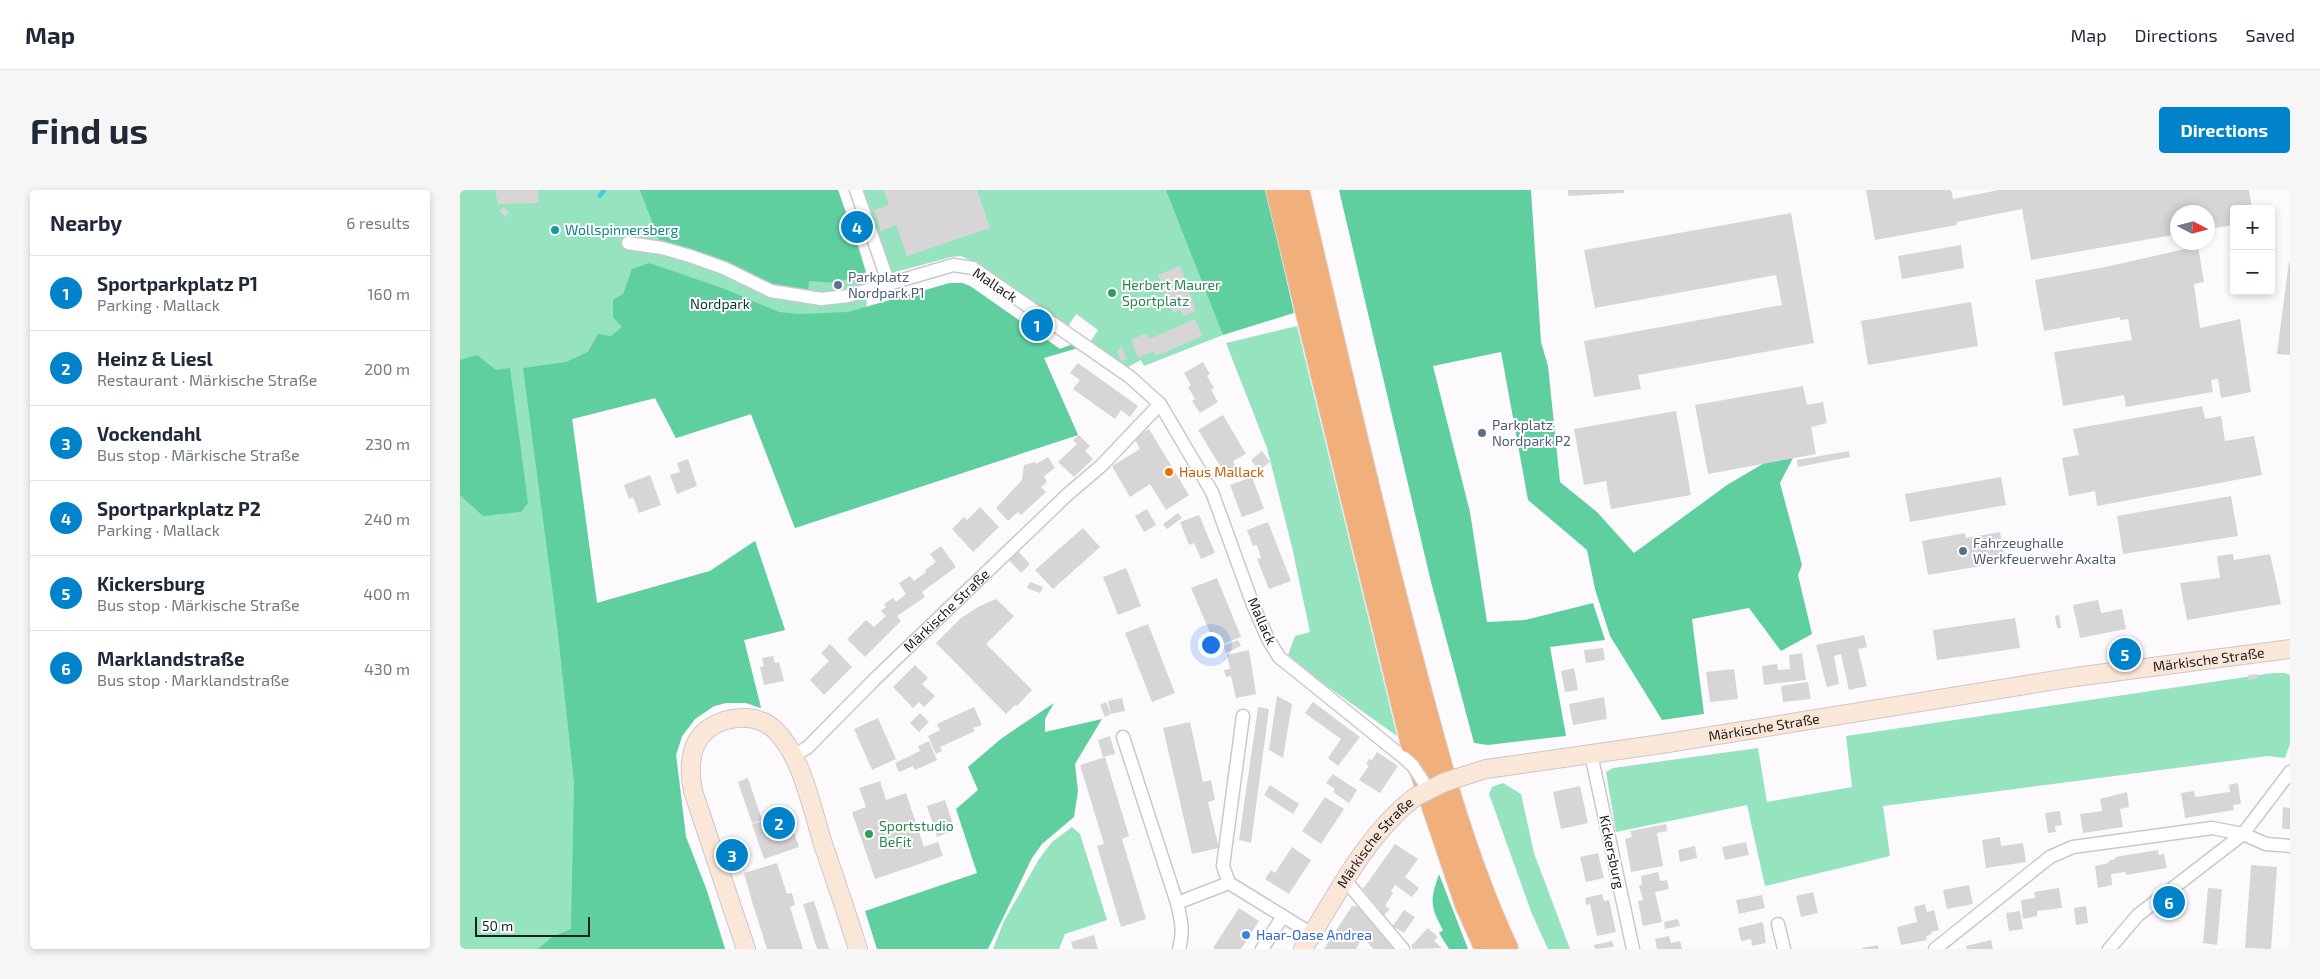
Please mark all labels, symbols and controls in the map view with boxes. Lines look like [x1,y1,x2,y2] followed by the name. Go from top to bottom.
[25,20,75,49] text: Map
[2070,24,2107,46] text: Map
[2135,24,2218,46] text: Directions
[2246,24,2295,46] text: Saved
[2159,107,2290,153] button: Directions
[30,109,148,151] text: Find us
[2170,205,2215,250] north arrow
[2230,205,2275,295] map controls
[2230,205,2275,250] button: +
[841,208,873,246] pin: 4
[50,210,122,235] text: Nearby
[346,213,410,232] text: 6 results
[565,221,679,238] place label: Wollspinnersberg
[549,224,561,236] marker: Wollspinnersberg
[2230,250,2275,295] button: −
[970,264,1021,306] street label: Mallack
[848,268,925,301] place label: Parkplatz Nordpark P1
[97,272,258,295] text: Sportparkplatz P1
[1122,276,1221,309] place label: Herbert Maurer Sportplatz
[832,279,844,291] marker: Parkplatz Nordpark P1
[63,284,69,303] text: 1
[367,284,410,303] text: 160 m
[1106,287,1118,299] marker: Herbert Maurer Sportplatz
[97,295,220,314] text: Parking · Mallack
[690,295,750,312] park label: Nordpark
[1021,306,1053,344] pin: 1
[97,347,213,370] text: Heinz & Liesl
[61,359,71,378] text: 2
[364,359,410,378] text: 200 m
[97,370,317,389] text: Restaurant · Märkische Straße
[1492,416,1571,449] place label: Parkplatz Nordpark P2
[97,422,202,445] text: Vockendahl
[1476,427,1488,439] marker: Parkplatz Nordpark P2
[61,434,71,453] text: 3
[365,434,410,453] text: 230 m
[97,445,300,464] text: Bus stop · Märkische Straße
[1179,463,1264,480] place label: Haus Mallack
[1163,466,1175,478] marker: Haus Mallack
[97,497,261,520] text: Sportparkplatz P2
[61,509,71,528] text: 4
[364,509,410,528] text: 240 m
[97,520,220,539] text: Parking · Mallack
[1973,534,2116,567] place label: Fahrzeughalle Werkfeuerwehr Axalta
[1957,545,1969,557] marker: Fahrzeughalle Werkfeuerwehr Axalta
[900,565,993,655] street label: Märkische Straße
[97,572,205,595] text: Kickersburg
[62,584,70,603] text: 5
[363,584,410,603] text: 400 m
[97,595,300,614] text: Bus stop · Märkische Straße
[1245,595,1280,647] street label: Mallack
[1198,632,1224,658] your location
[2109,635,2141,673] pin: 5
[2152,643,2265,675] street label: Märkische Straße
[97,647,245,670] text: Marklandstraße
[61,659,71,678] text: 6
[364,659,410,678] text: 430 m
[97,670,289,689] text: Bus stop · Marklandstraße
[1707,710,1821,744] street label: Märkische Straße
[1333,793,1416,891] street label: Märkische Straße
[763,804,795,842] pin: 2
[1596,813,1629,891] street label: Kickersburg
[879,817,954,850] place label: Sportstudio BeFit
[863,828,875,840] marker: Sportstudio BeFit
[716,836,748,874] pin: 3
[2153,883,2185,921] pin: 6
[475,914,590,937] scale bar
[482,917,513,934] text: 50 m
[1256,926,1372,943] place label: Haar-Oase Andrea
[1240,929,1252,941] marker: Haar-Oase Andrea

